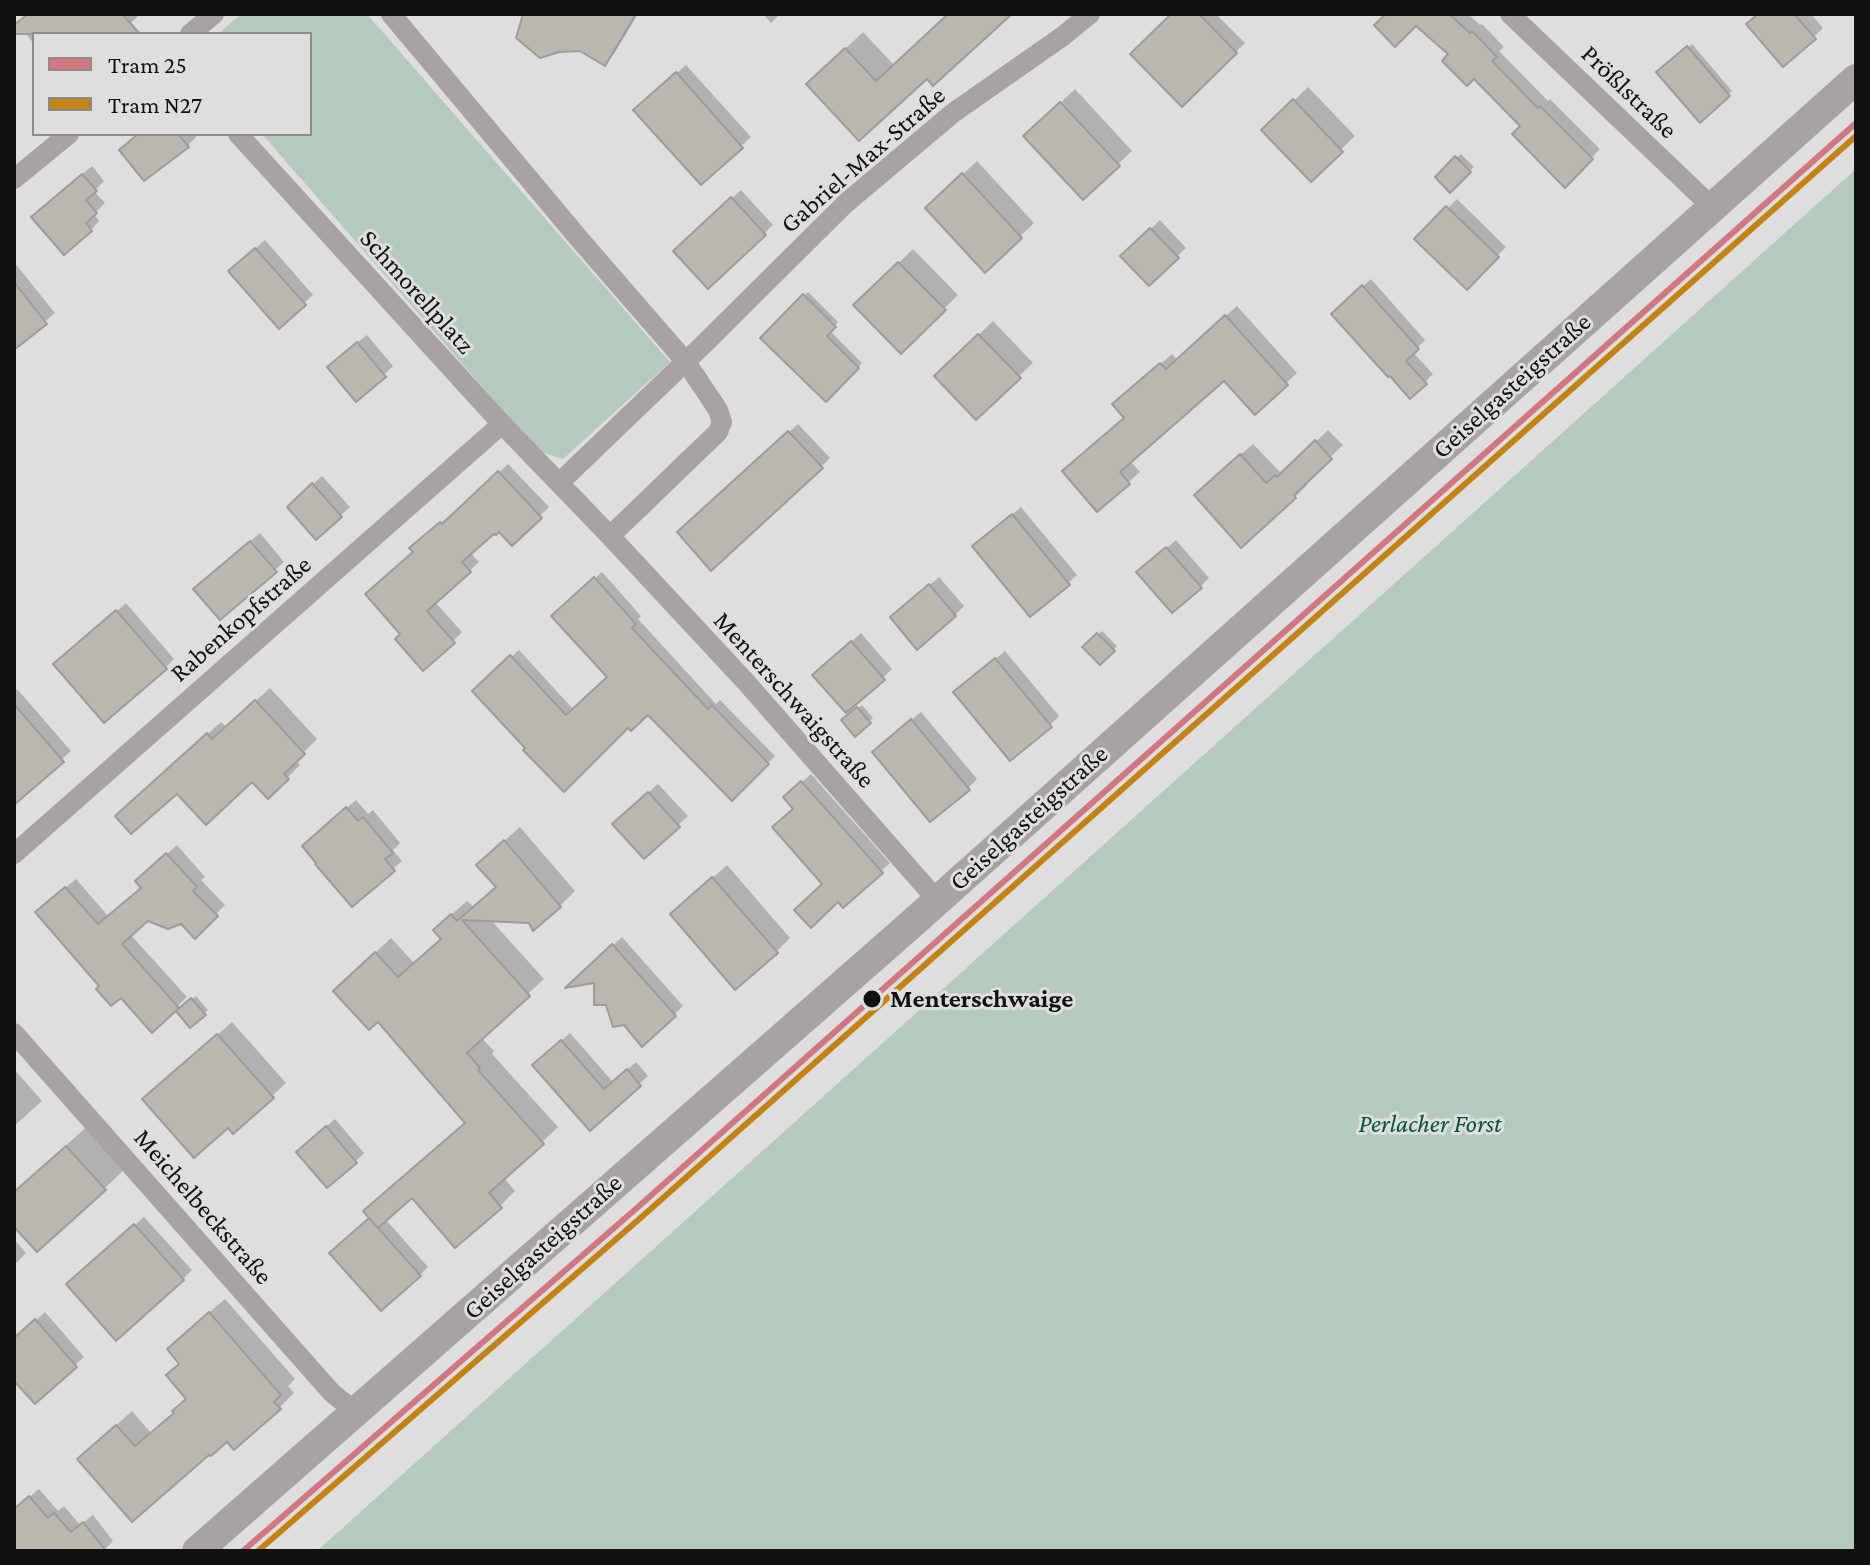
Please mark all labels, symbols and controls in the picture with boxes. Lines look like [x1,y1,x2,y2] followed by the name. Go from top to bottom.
[32,32,312,136] legend
[1574,39,1684,145] street label: Prößlstraße
[108,51,187,78] text: Tram 25
[774,80,952,240] street label: Gabriel-Max-Straße
[108,91,202,118] text: Tram N27
[353,223,481,361] street label: Schmorellplatz
[1426,307,1598,465] street label: Geiselgasteigstraße
[164,549,318,689] street label: Rabenkopfstraße
[707,605,881,795] street label: Menterschwaigstraße
[943,739,1115,897] street label: Geiselgasteigstraße
[890,983,1073,1015] place label: Menterschwaige
[861,988,883,1010] marker: Menterschwaige
[1358,1108,1502,1140] park label: Perlacher Forst
[127,1123,279,1291] street label: Meichelbeckstraße
[457,1168,629,1326] street label: Geiselgasteigstraße

